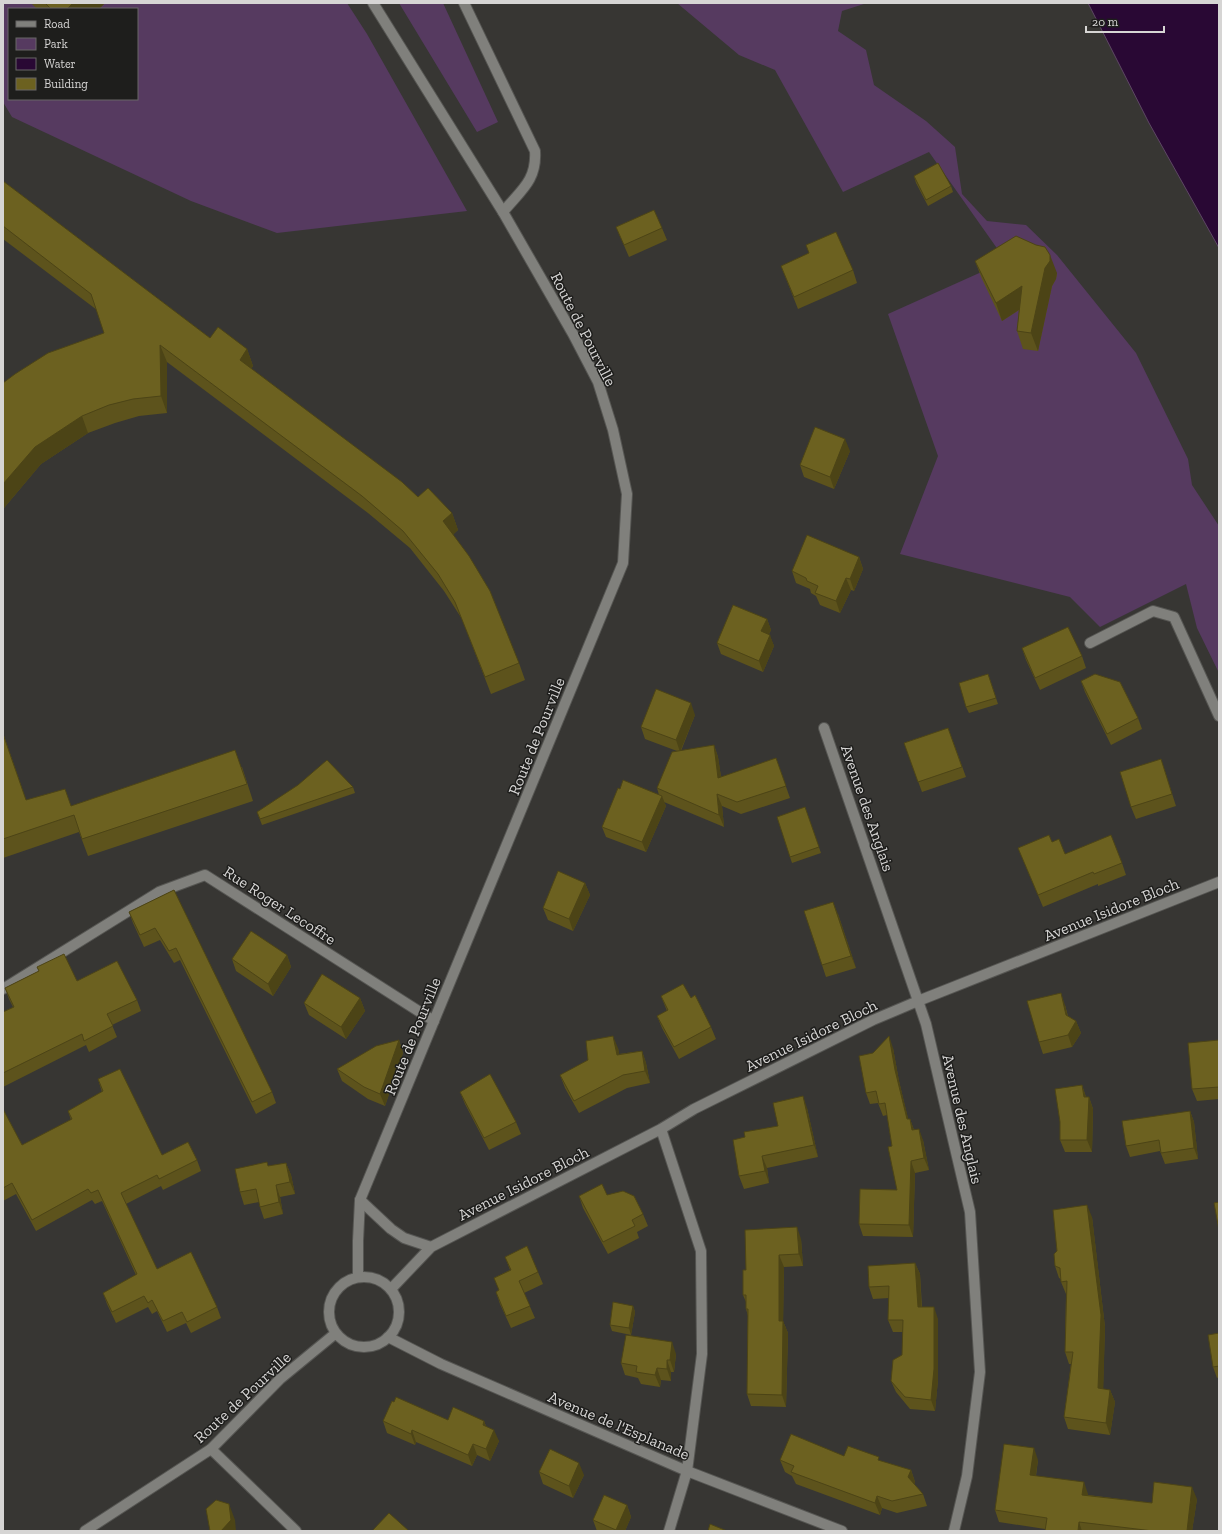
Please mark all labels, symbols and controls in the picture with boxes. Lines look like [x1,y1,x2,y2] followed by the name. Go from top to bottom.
[8,8,138,100] legend
[1086,8,1164,34] scale bar
[1092,15,1119,29] text: 20 m
[44,17,70,31] text: Road
[44,37,69,51] text: Park
[44,57,76,71] text: Water
[44,77,88,91] text: Building
[547,269,620,389] street label: Route de Pourville
[504,675,569,798] street label: Route de Pourville
[837,742,898,874] street label: Avenue des Anglais
[220,862,340,949] street label: Rue Roger Lecoffre
[1041,874,1182,945] street label: Avenue Isidore Bloch
[380,975,445,1098] street label: Route de Pourville
[742,995,880,1076] street label: Avenue Isidore Bloch
[938,1052,987,1186] street label: Avenue des Anglais
[455,1142,592,1225] street label: Avenue Isidore Bloch
[190,1348,295,1447] street label: Route de Pourville
[545,1387,692,1464] street label: Avenue de l'Esplanade

